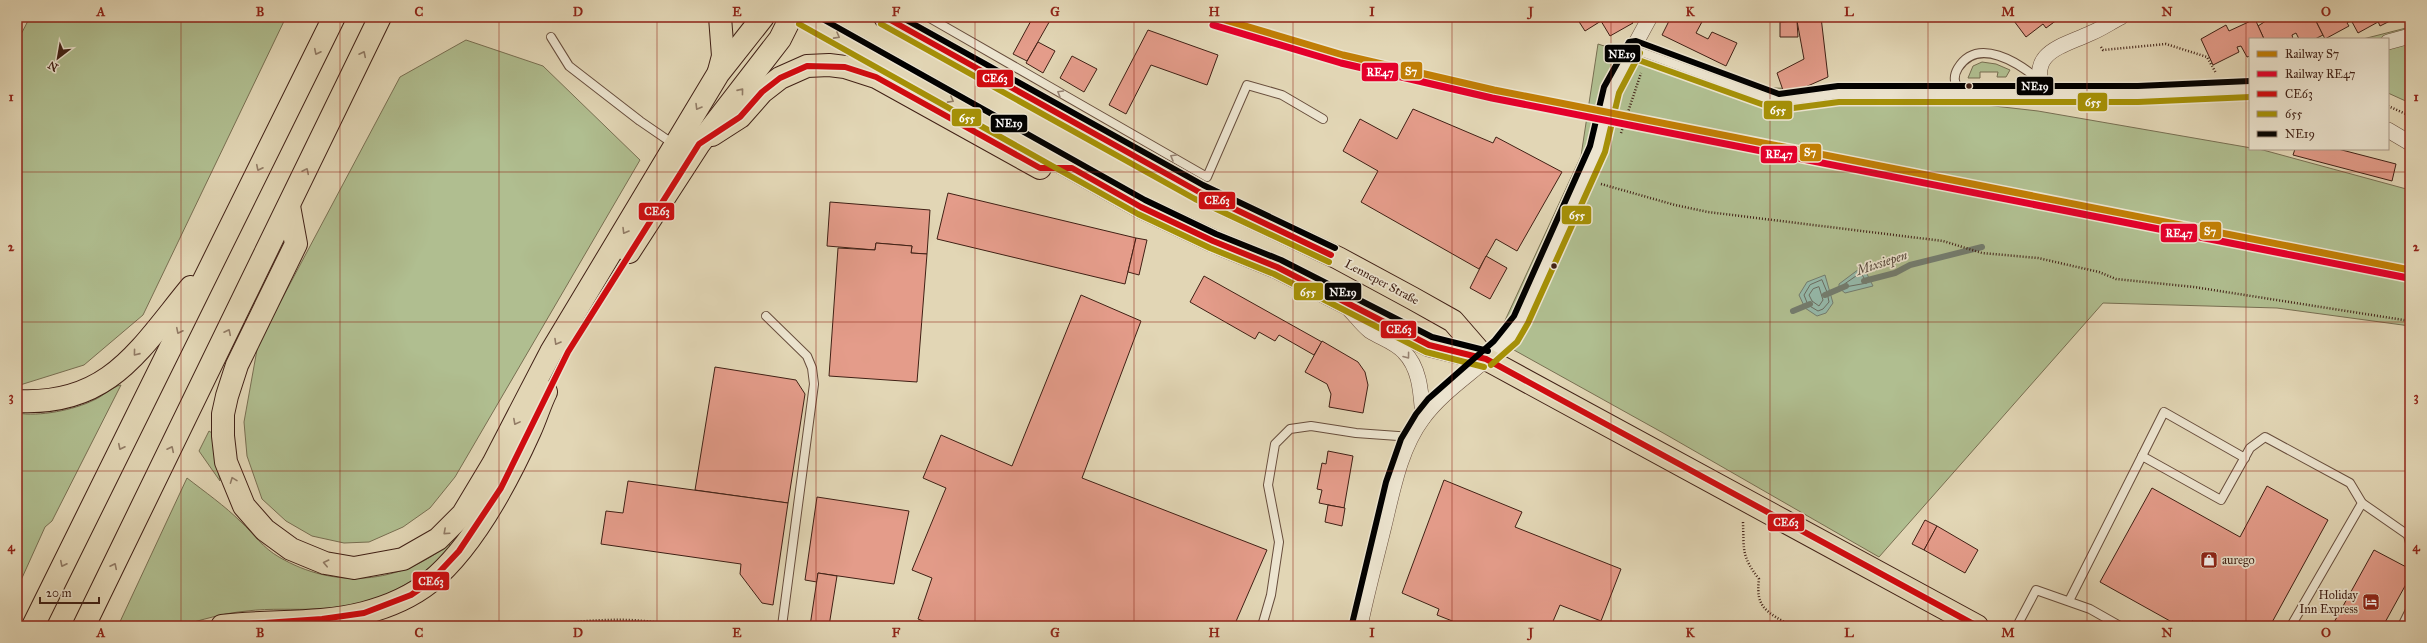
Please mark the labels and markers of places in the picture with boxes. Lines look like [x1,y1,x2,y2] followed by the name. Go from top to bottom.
[1964,81,1974,91] unlabelled marker
[1549,261,1559,271] unlabelled marker
[2199,550,2219,570] shop icon: aurego
[2222,553,2255,568] place label: aurego
[2299,588,2358,616] place label: Holiday Inn Express
[2361,592,2381,612] hotel icon: Holiday Inn Express

